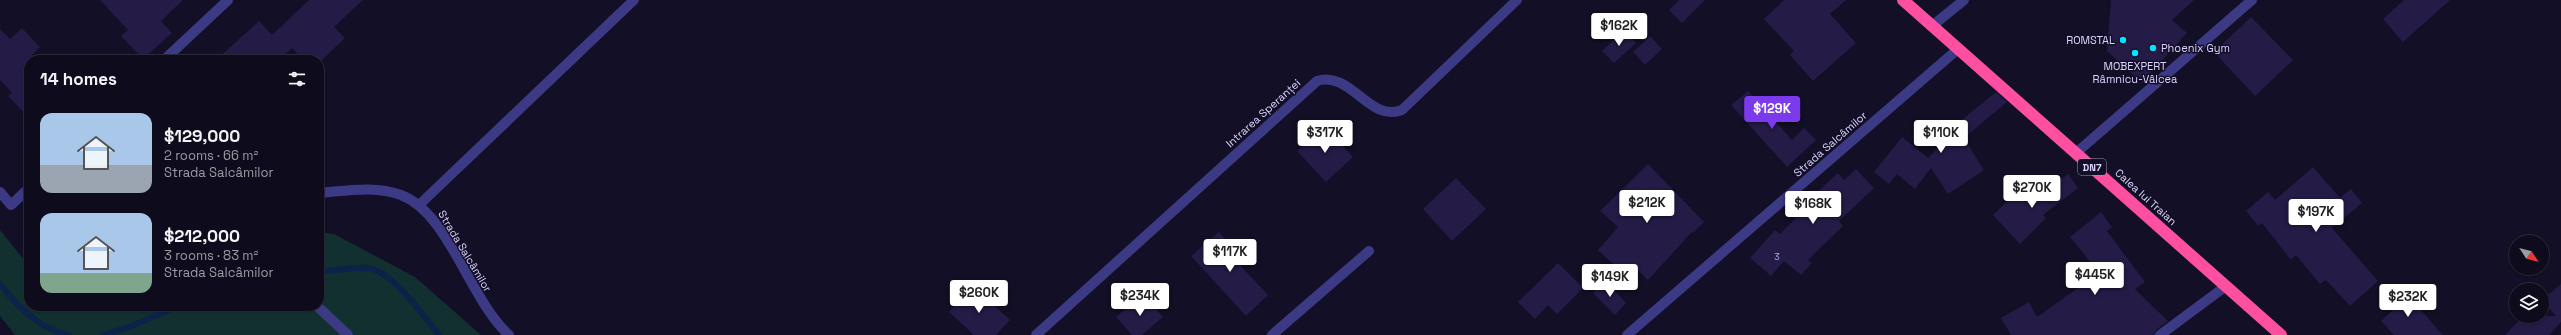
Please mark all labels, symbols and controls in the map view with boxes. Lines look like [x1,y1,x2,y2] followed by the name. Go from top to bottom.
[1591,13,1647,47] pin: $162K
[1600,17,1638,34] text: $162K
[2066,33,2115,47] place label: ROMSTAL
[2118,35,2128,45] marker: ROMSTAL
[2161,41,2230,55] place label: Phoenix Gym
[2148,43,2158,53] marker: Phoenix Gym
[2130,48,2140,58] marker: MOBEXPERT Râmnicu-Vâlcea
[2093,59,2178,86] place label: MOBEXPERT Râmnicu-Vâlcea
[40,68,117,90] text: 14 homes
[286,68,308,90] icon: filters
[1223,76,1303,150] street label: Intrarea Speranței
[1744,96,1800,130] pin: $129K
[1753,100,1791,117] text: $129K
[1790,108,1870,180] street label: Strada Salcâmilor
[1297,120,1353,154] pin: $317K
[1913,120,1969,154] pin: $110K
[1307,124,1343,141] text: $317K
[1923,124,1959,141] text: $110K
[164,125,240,147] text: $129,000
[72,129,120,177] icon: home
[164,147,258,164] text: 2 rooms · 66 m²
[2078,159,2106,175] road number: DN7
[164,164,273,181] text: Strada Salcâmilor
[2112,166,2180,228] street label: Calea lui Traian
[2004,175,2060,209] pin: $270K
[2012,179,2052,196] text: $270K
[1619,190,1675,224] pin: $212K
[1785,191,1841,225] pin: $168K
[1628,194,1666,211] text: $212K
[1794,195,1832,212] text: $168K
[2288,199,2344,233] pin: $197K
[2298,203,2334,220] text: $197K
[435,208,495,294] street label: Strada Salcâmilor
[164,225,240,247] text: $212,000
[72,229,120,277] icon: home
[2509,235,2549,275] north arrow
[2509,235,2549,323] map controls
[1202,239,1258,273] pin: $117K
[1213,243,1247,260] text: $117K
[164,247,258,264] text: 3 rooms · 83 m²
[1774,251,1780,263] house number: 3
[2067,262,2123,296] pin: $445K
[164,264,273,281] text: Strada Salcâmilor
[1582,264,1638,298] pin: $149K
[2075,266,2115,283] text: $445K
[1591,268,1629,285] text: $149K
[951,280,1007,314] pin: $260K
[1112,283,1168,317] pin: $234K
[2509,283,2549,323] button: layers
[959,284,999,301] text: $260K
[2380,284,2436,318] pin: $232K
[1120,287,1160,304] text: $234K
[2388,288,2428,305] text: $232K

